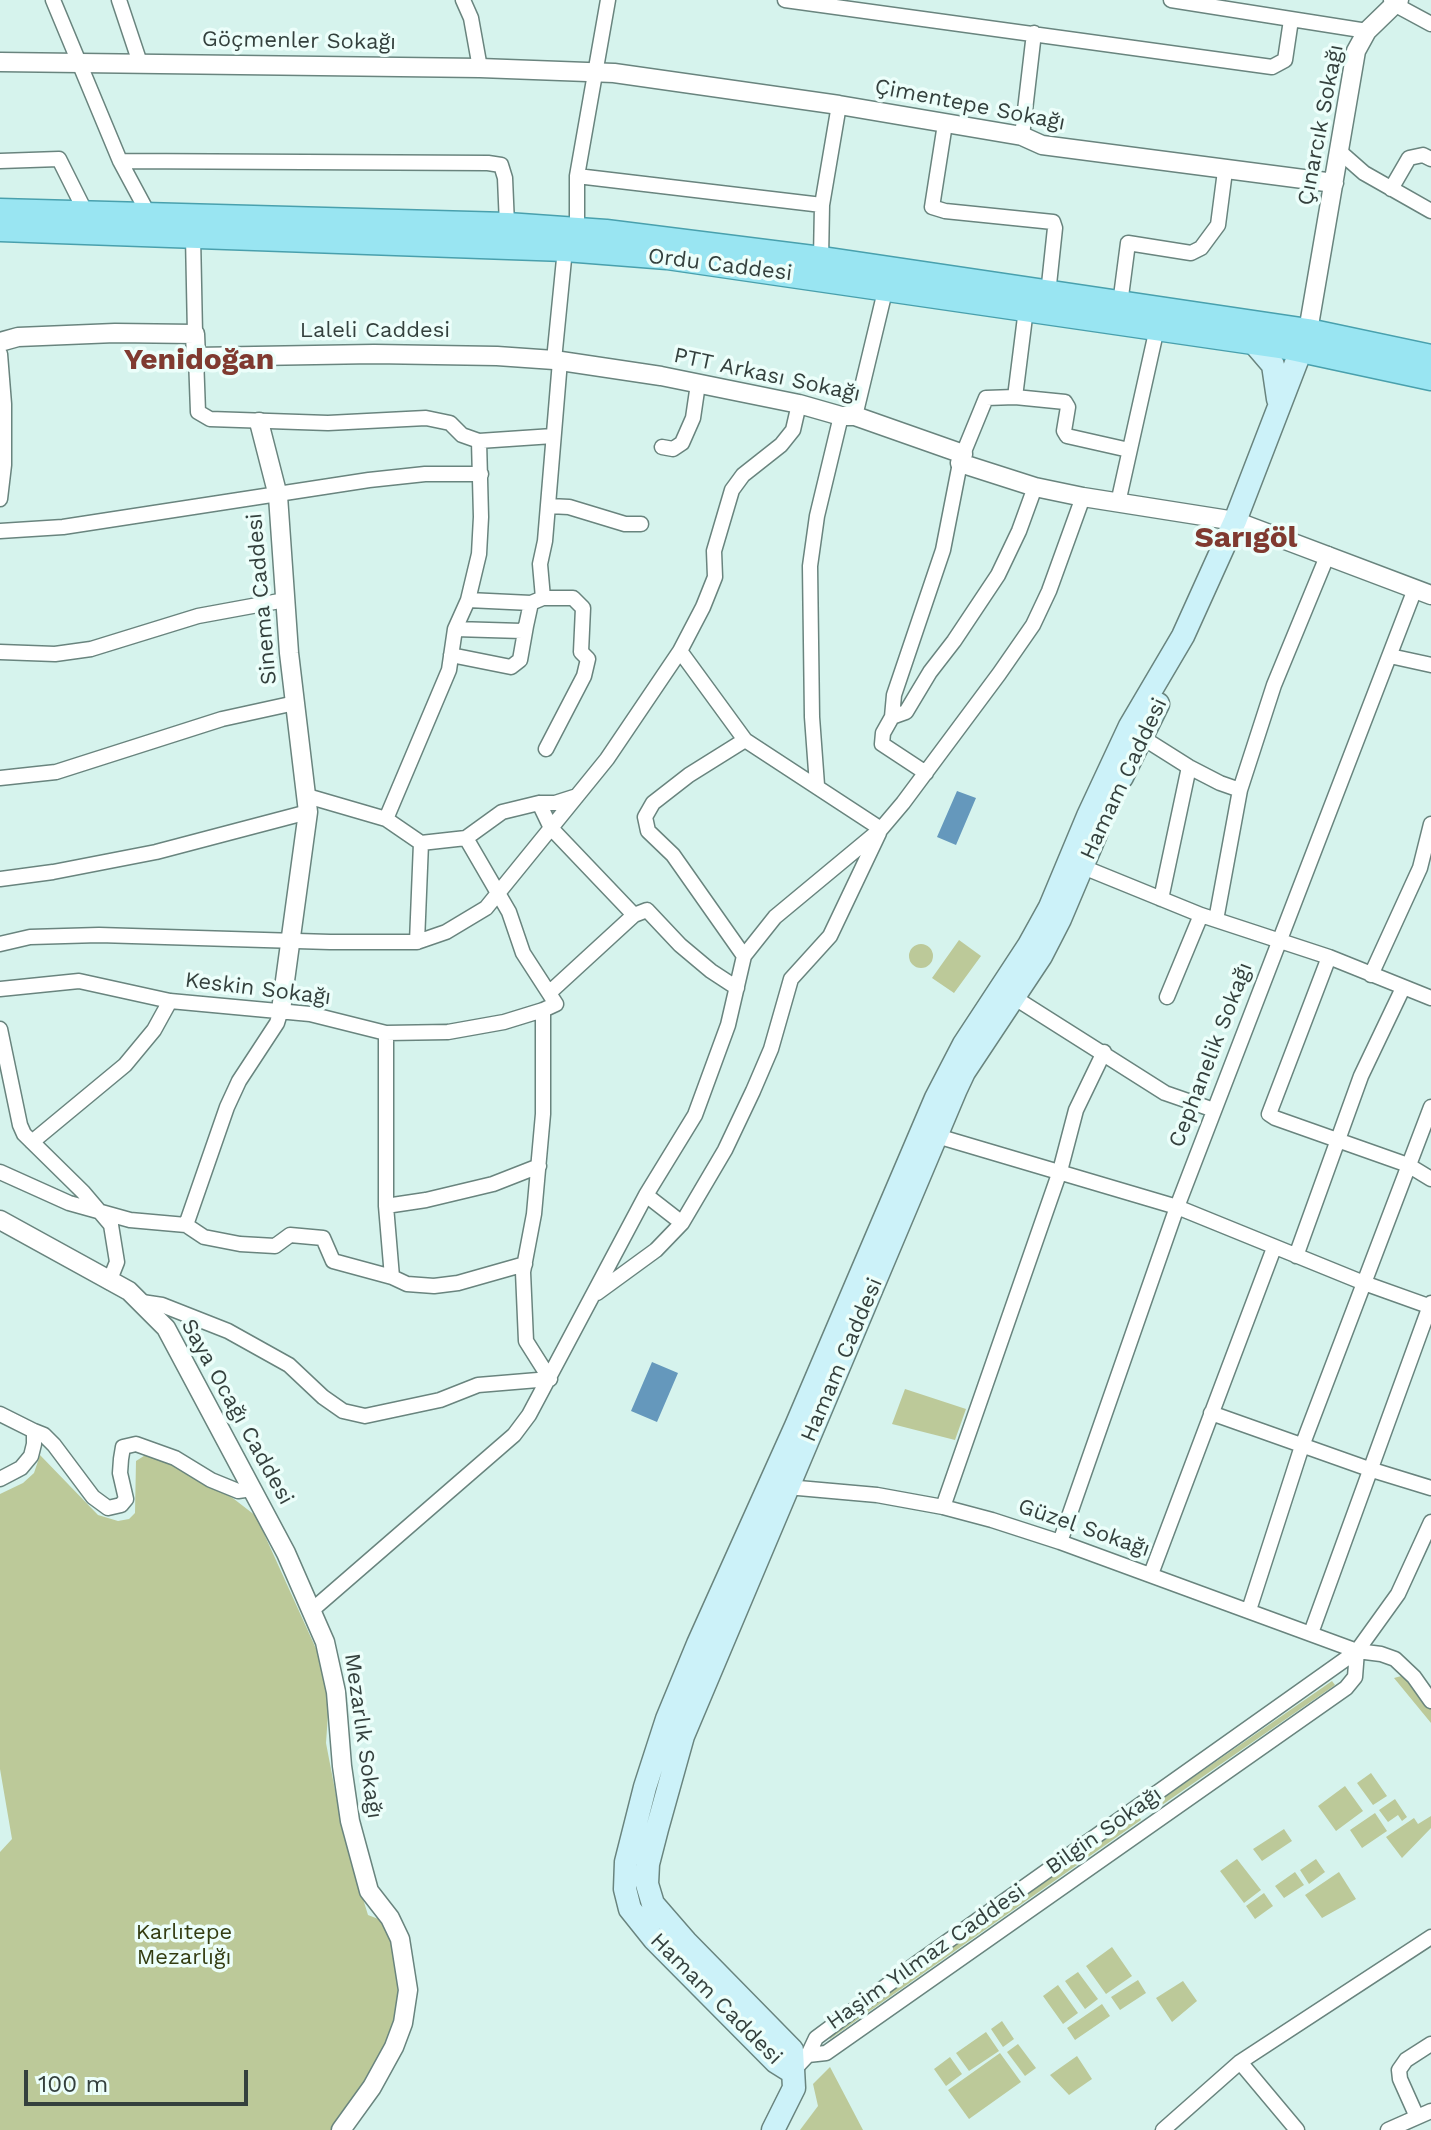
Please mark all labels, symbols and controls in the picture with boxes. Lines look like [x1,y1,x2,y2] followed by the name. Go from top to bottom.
[202,26,396,56] street label: Göçmenler Sokağı
[1292,42,1350,208] street label: Çınarcık Sokağı
[872,74,1068,136] street label: Çimentepe Sokağı
[646,243,794,287] street label: Ordu Caddesi
[300,318,450,344] street label: Laleli Caddesi
[124,342,274,378] district label: Yenidoğan
[671,342,863,408] street label: PTT Arkası Sokağı
[241,512,283,686] street label: Sinema Caddesi
[1195,520,1297,556] district label: Sarıgöl
[1075,694,1173,864] street label: Hamam Caddesi
[1164,959,1258,1151] street label: Cephanelik Sokağı
[184,967,332,1011] street label: Keskin Sokağı
[796,1274,888,1446] street label: Hamam Caddesi
[175,1315,299,1509] street label: Saya Ocağı Caddesi
[1015,1493,1153,1563] street label: Güzel Sokağı
[338,1652,388,1820] street label: Mezarlık Sokağı
[1041,1781,1167,1881] street label: Bilgin Sokağı
[822,1878,1030,2036] street label: Haşim Yılmaz Caddesi
[136,1920,232,1972] park label: Karlıtepe Mezarlığı
[645,1928,787,2070] street label: Hamam Caddesi
[28,2054,252,2104] scale bar
[38,2070,108,2098] text: 100 m

